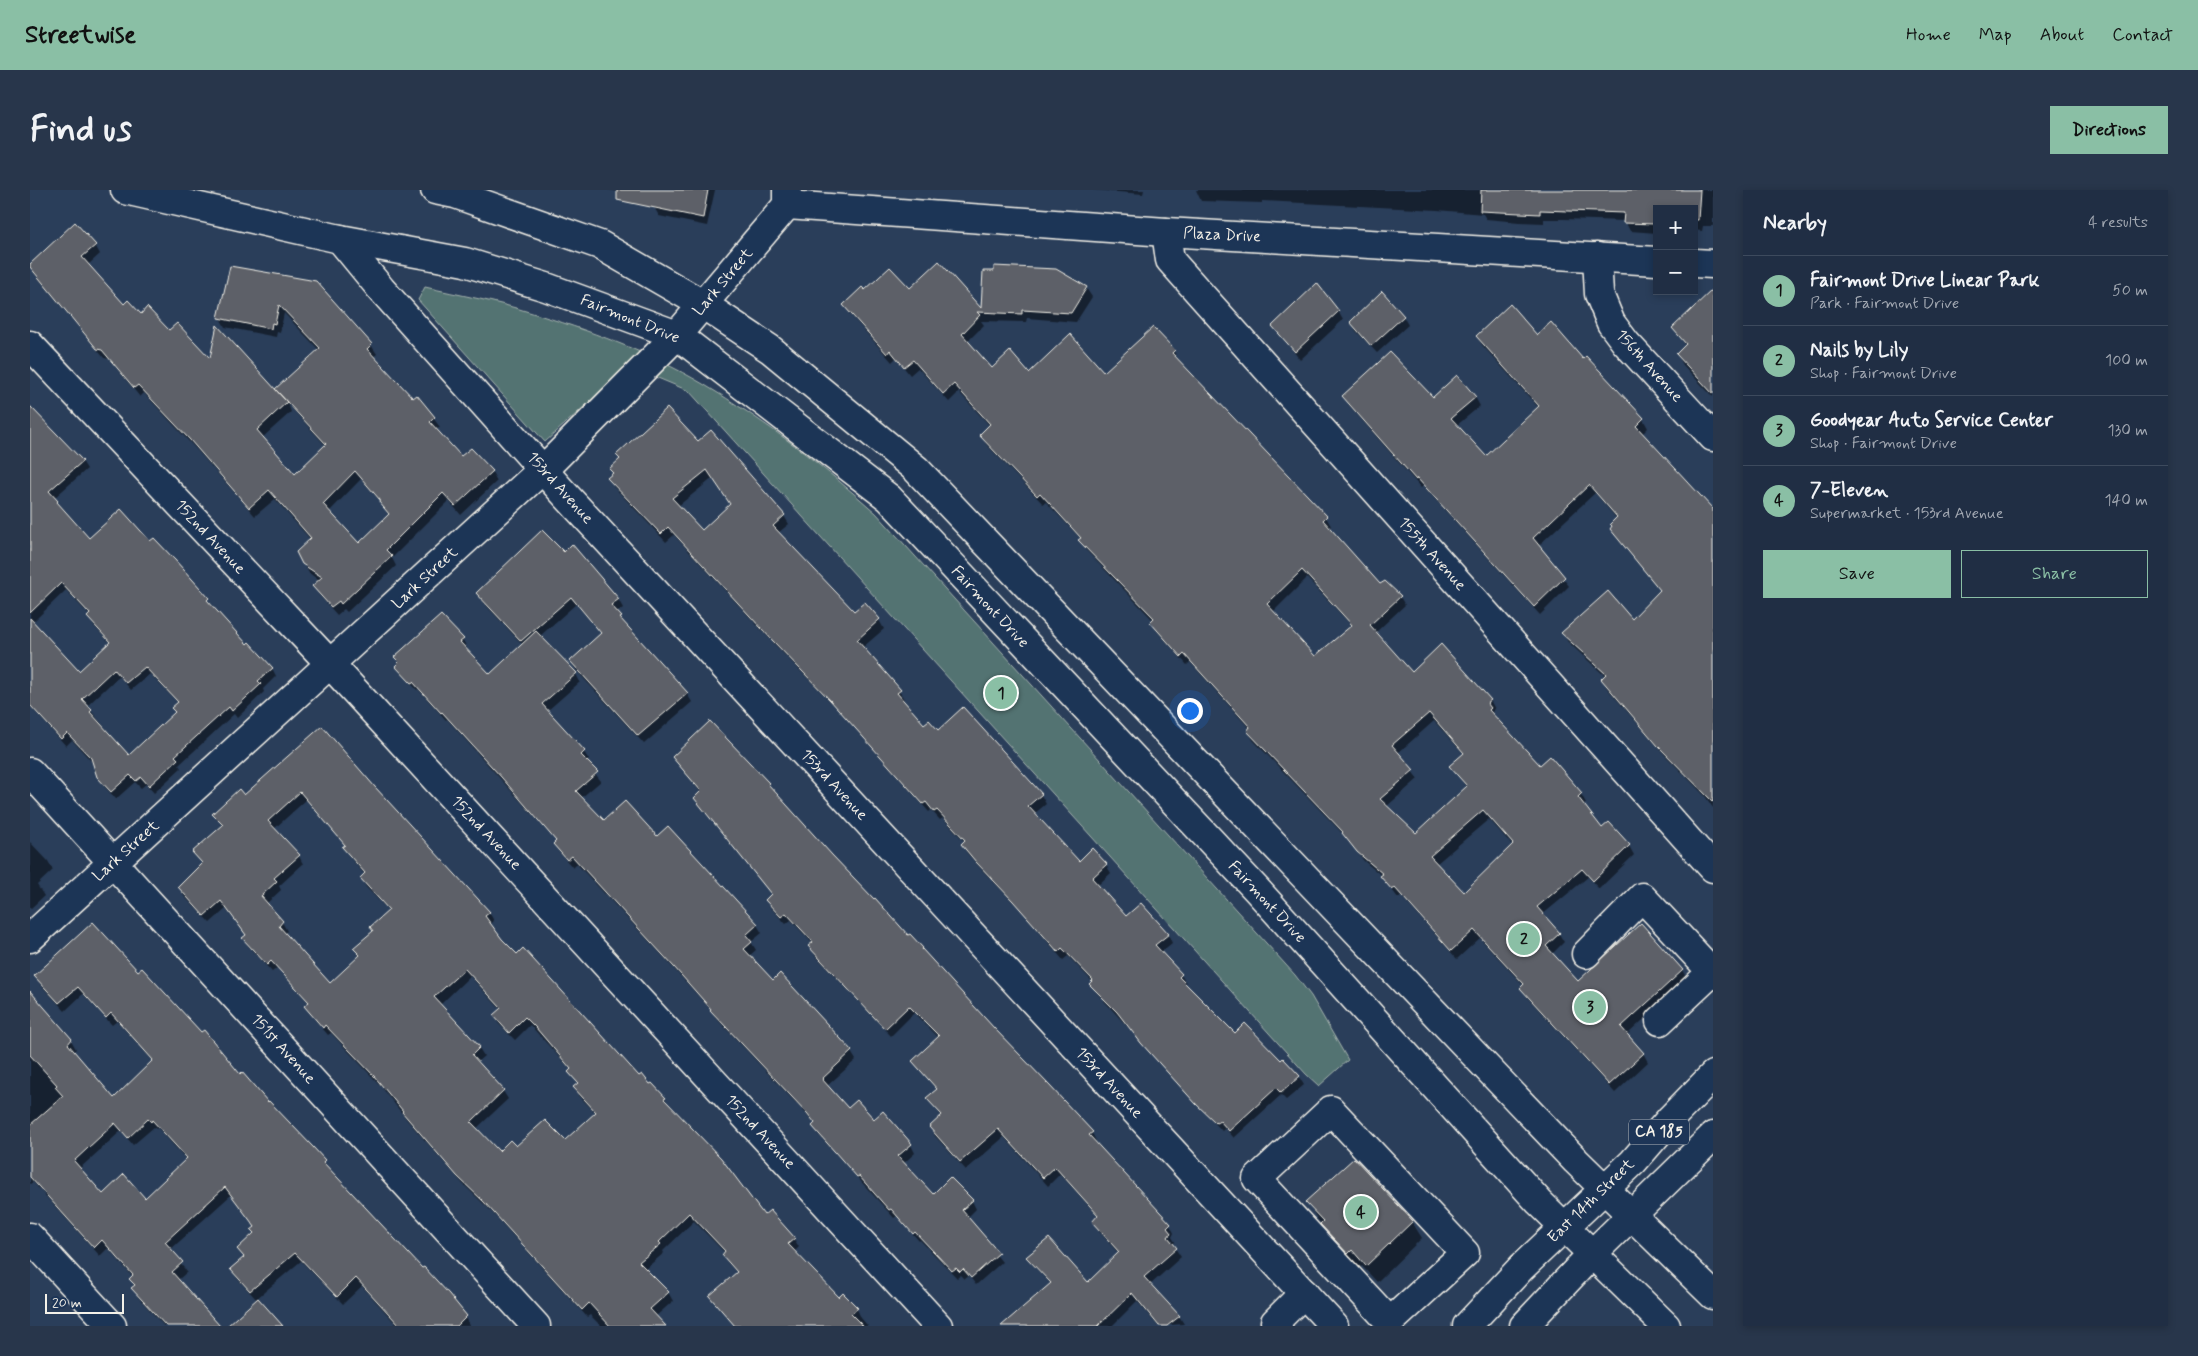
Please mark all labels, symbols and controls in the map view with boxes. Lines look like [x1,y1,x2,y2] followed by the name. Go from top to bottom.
[25,20,136,51] text: Streetwise
[1906,23,1951,47] text: Home
[1979,23,2012,47] text: Map
[2040,23,2084,47] text: About
[2112,23,2173,47] text: Contact
[2050,106,2168,154] button: Directions
[30,107,132,153] text: Find us
[1653,205,1698,295] map controls
[1653,205,1698,250] button: +
[1763,209,1827,237] text: Nearby
[2088,212,2148,233] text: 4 results
[1183,222,1262,248] street label: Plaza Drive
[688,243,758,320] street label: Lark Street
[1653,250,1698,295] button: −
[1810,268,2040,293] text: Fairmont Drive Linear Park
[1775,280,1783,301] text: 1
[2112,280,2148,301] text: 50 m
[577,290,683,348] street label: Fairmont Drive
[1810,293,1959,314] text: Park · Fairmont Drive
[1611,325,1687,407] street label: 156th Avenue
[1810,338,1909,363] text: Nails by Lily
[1775,350,1783,371] text: 2
[2105,350,2148,371] text: 100 m
[1810,363,1957,384] text: Shop · Fairmont Drive
[1810,408,2053,433] text: Goodyear Auto Service Center
[1775,420,1783,441] text: 3
[2107,420,2148,441] text: 130 m
[1810,433,1957,454] text: Shop · Fairmont Drive
[522,447,598,529] street label: 153rd Avenue
[1810,478,1888,503] text: 7-Eleven
[1774,490,1784,511] text: 4
[2104,490,2148,511] text: 140 m
[170,495,250,579] street label: 152nd Avenue
[1810,503,2004,524] text: Supermarket · 153rd Avenue
[1393,513,1471,595] street label: 155th Avenue
[388,542,463,614] street label: Lark Street
[1763,550,1951,598] button: Save
[1961,550,2148,598] button: Share
[946,561,1034,653] street label: Fairmont Drive
[985,674,1017,712] pin: 1
[1177,698,1203,724] your location
[796,745,872,825] street label: 153rd Avenue
[446,791,526,875] street label: 152nd Avenue
[88,815,164,886] street label: Lark Street
[1223,856,1311,948] street label: Fairmont Drive
[1508,920,1540,958] pin: 2
[1574,988,1606,1026] pin: 3
[246,1009,320,1089] street label: 151st Avenue
[1071,1043,1147,1123] street label: 153rd Avenue
[720,1090,800,1174] street label: 152nd Avenue
[1629,1120,1689,1144] road number: CA 185
[1543,1154,1639,1248] street label: East 14th Street
[1345,1193,1377,1231] pin: 4
[45,1291,124,1314] scale bar
[52,1294,82,1312] text: 20 m

